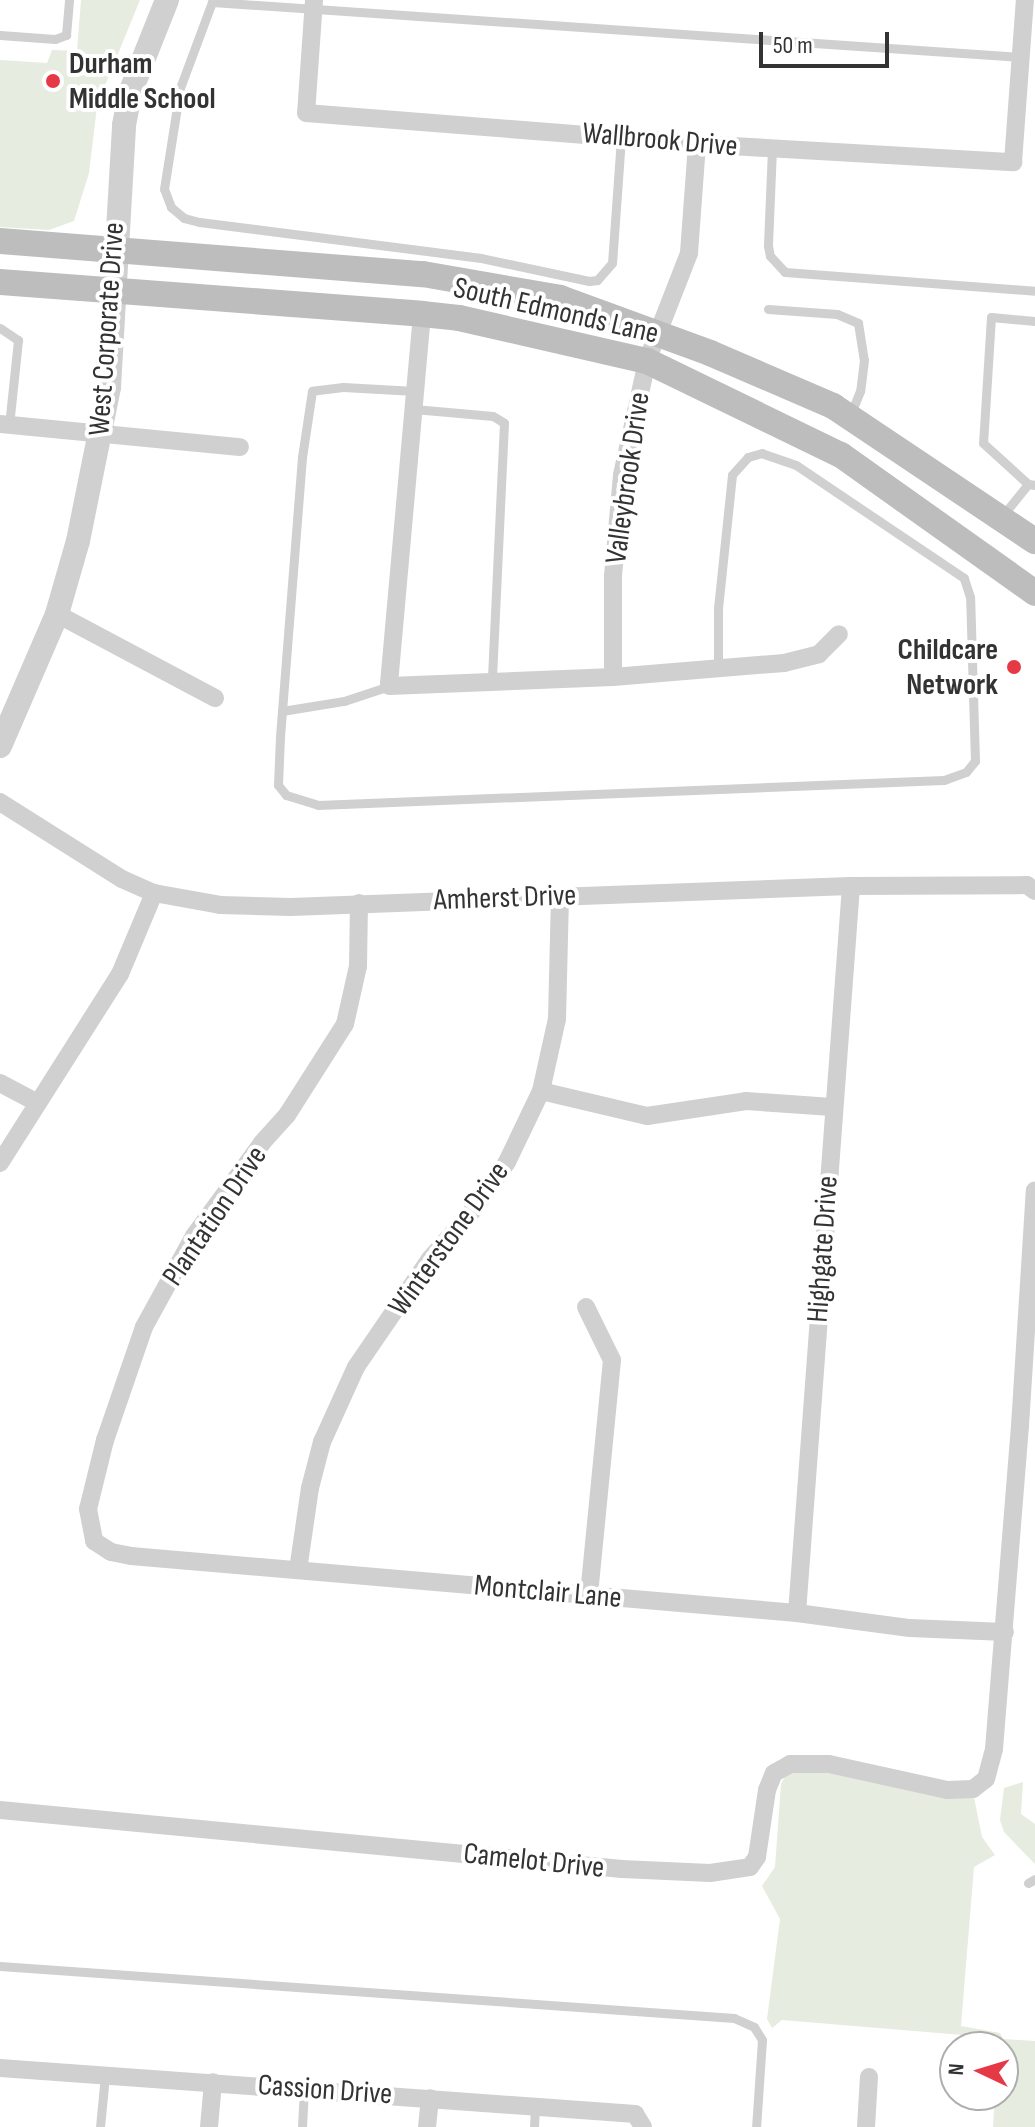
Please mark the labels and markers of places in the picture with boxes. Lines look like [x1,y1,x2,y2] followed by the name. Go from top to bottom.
[69,46,216,116] place label: Durham Middle School
[44,72,62,90] marker: Durham Middle School
[898,632,998,702] place label: Childcare Network
[1005,658,1023,676] marker: Childcare Network

